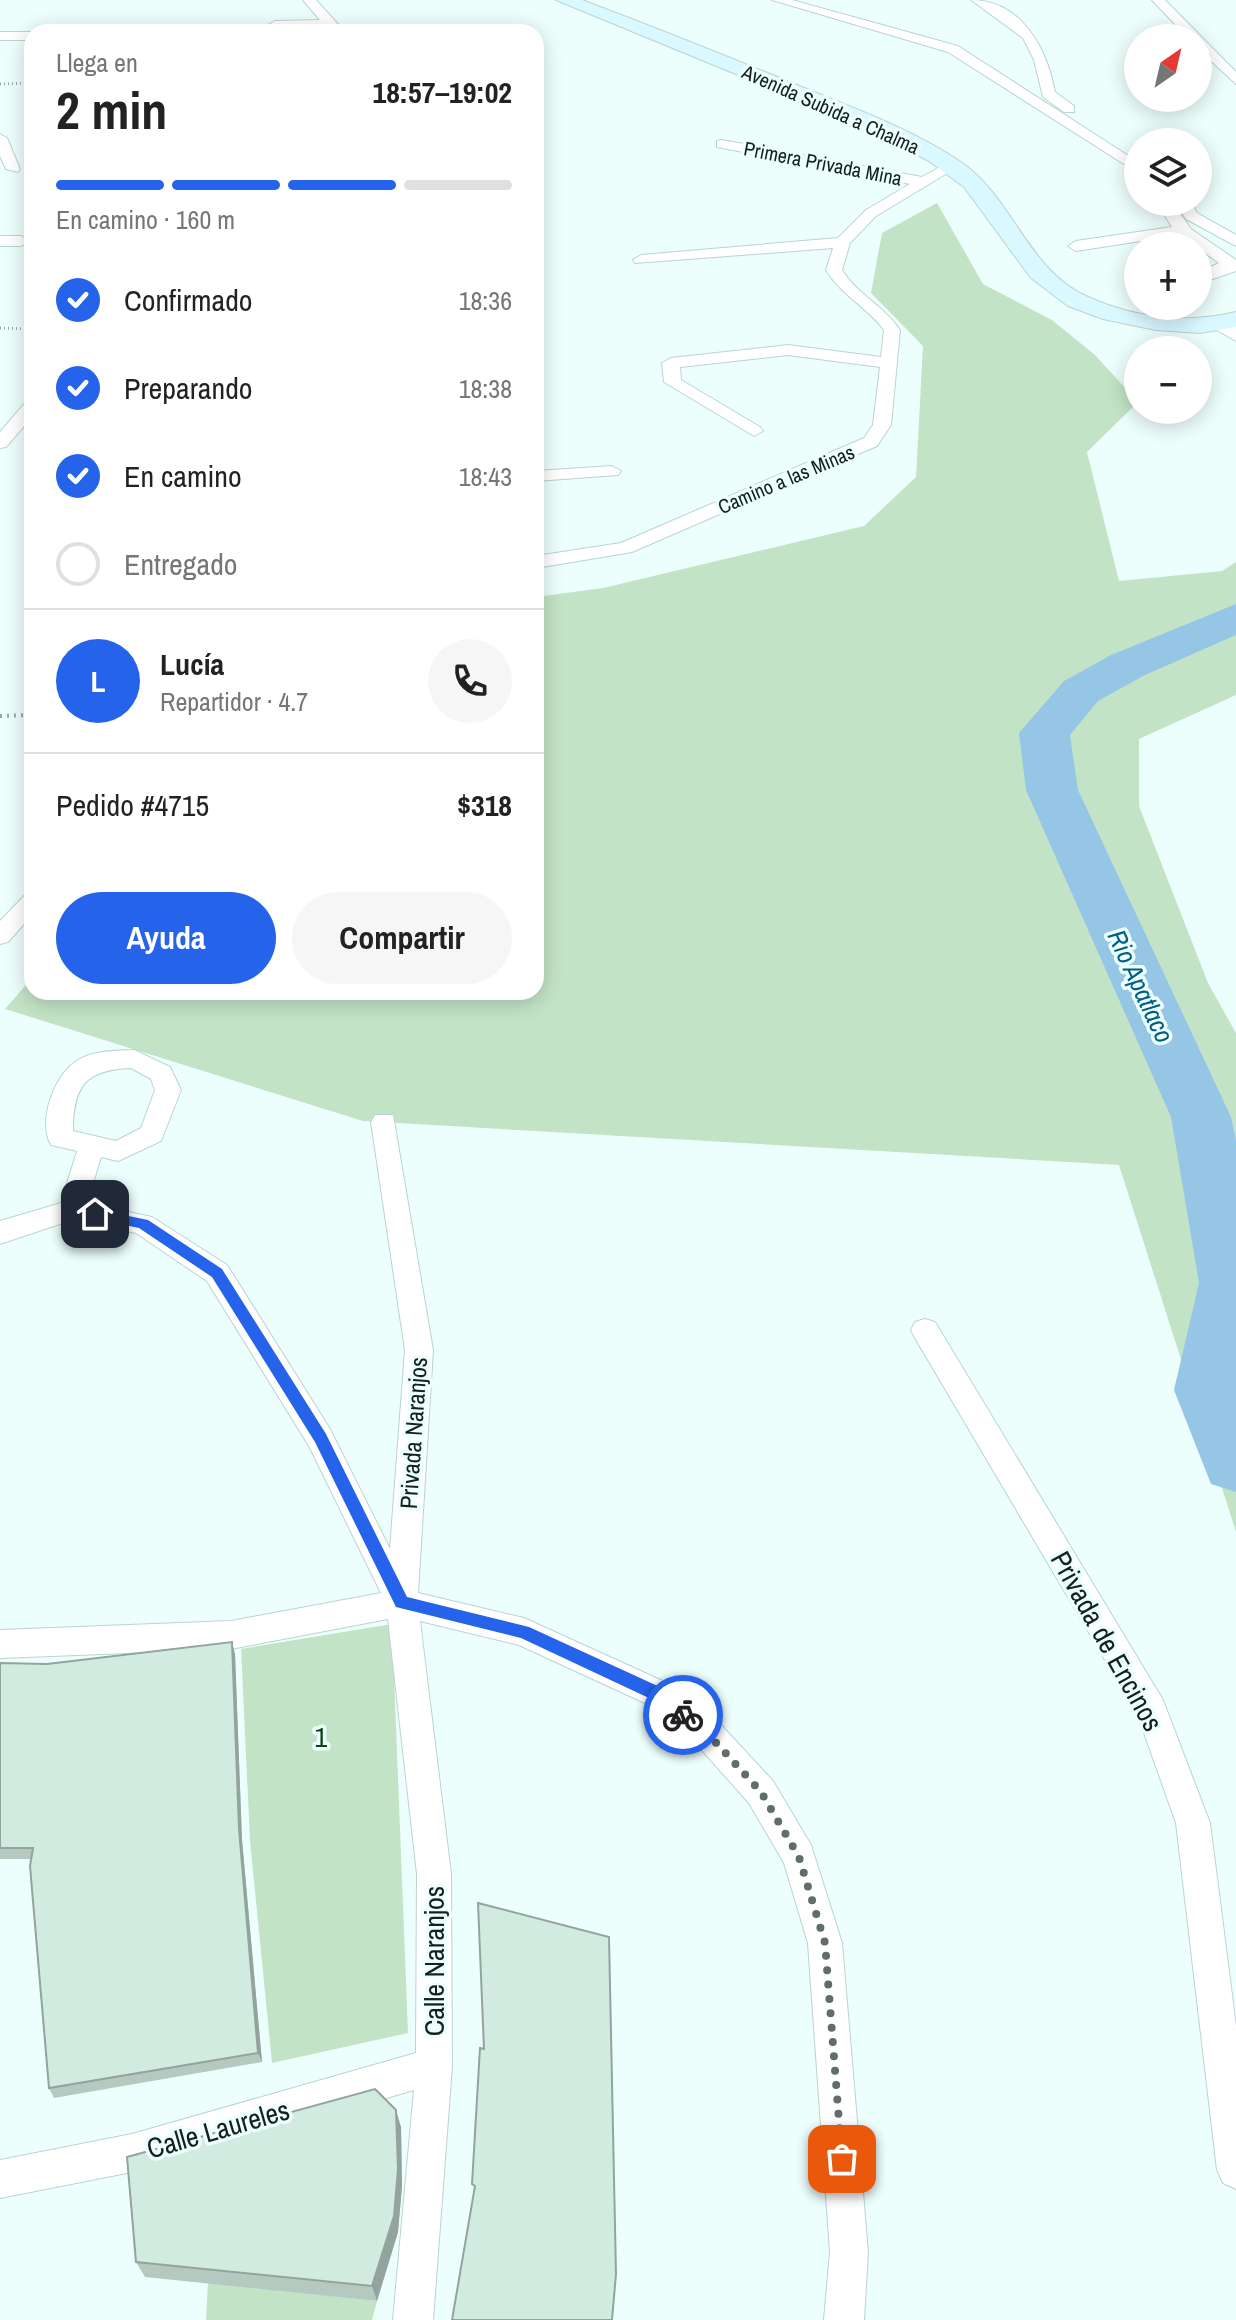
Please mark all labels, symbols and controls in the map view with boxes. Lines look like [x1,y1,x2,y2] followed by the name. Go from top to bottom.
[1124,24,1212,112] north arrow
[1124,24,1212,424] map controls
[56,45,138,80] text: Llega en
[737,57,924,160] street label: Avenida Subida a Chalma
[373,72,512,112] text: 18:57–19:02
[56,75,167,145] text: 2 min
[1124,128,1212,216] button: layers
[742,134,904,192] street label: Primera Privada Mina
[56,202,235,237] text: En camino · 160 m
[1124,232,1212,320] button: +
[56,278,100,322] icon: check
[124,280,253,320] text: Confirmado
[459,283,512,318] text: 18:36
[1124,336,1212,424] button: −
[56,366,100,410] icon: check
[124,368,253,408] text: Preparando
[459,371,512,406] text: 18:38
[714,438,858,520] street label: Camino a las Minas
[56,454,100,498] icon: check
[124,456,242,496] text: En camino
[459,459,512,494] text: 18:43
[124,544,238,584] text: Entregado
[428,639,512,723] button: phone
[160,644,224,684] text: Lucía
[90,661,106,701] text: L
[160,684,308,719] text: Repartidor · 4.7
[56,785,209,825] text: Pedido #4715
[457,785,512,825] text: $318
[56,892,276,984] button: Ayuda
[292,892,512,984] button: Compartir
[1100,924,1182,1048] water label: Rio Apatlaco
[61,1180,129,1248] pin
[73,1192,117,1236] icon: home
[392,1356,434,1510] street label: Privada Naranjos
[1042,1544,1172,1738] street label: Privada de Encinos
[643,1675,723,1755] courier
[661,1693,705,1737] icon: bike
[315,1718,328,1756] park label: 1
[415,1886,453,2036] street label: Calle Naranjos
[142,2091,294,2167] street label: Calle Laureles
[808,2125,876,2193] pin
[820,2137,864,2181] icon: bag

